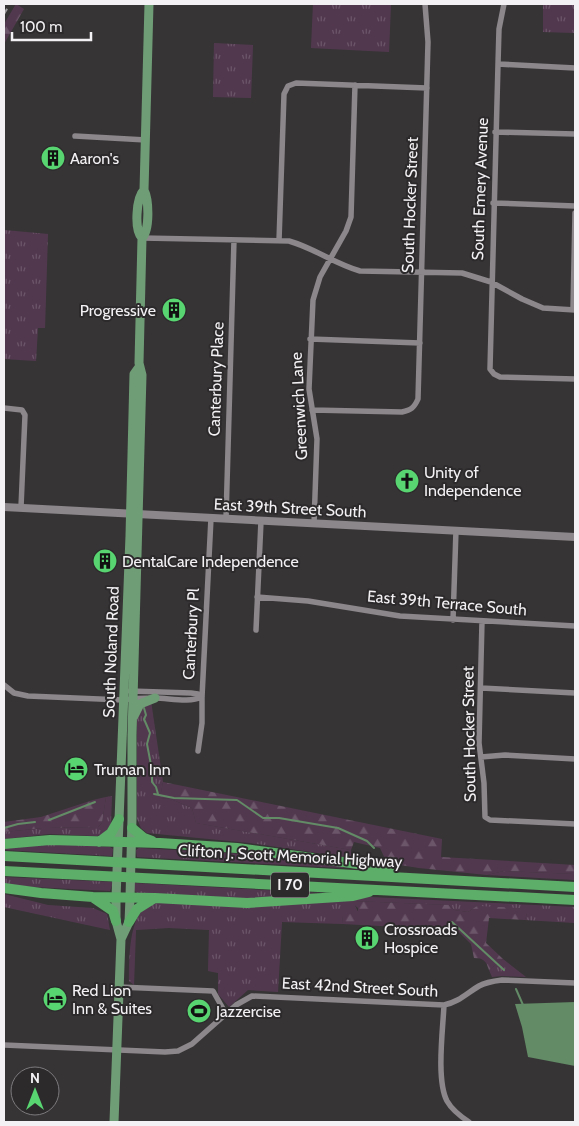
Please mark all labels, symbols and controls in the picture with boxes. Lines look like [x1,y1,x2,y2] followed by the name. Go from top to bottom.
[12,10,91,42] scale bar
[20,18,62,36] text: 100 m
[468,117,492,261] street label: South Emery Avenue
[398,136,422,273] street label: South Hocker Street
[40,145,66,171] building icon: Aaron's
[70,149,119,168] place label: Aaron's
[161,297,187,323] building icon: Progressive
[80,301,156,320] place label: Progressive
[205,321,227,437] street label: Canterbury Place
[287,352,311,460] street label: Greenwich Lane
[424,463,521,500] place label: Unity of Independence
[394,468,420,494] church icon: Unity of Independence
[213,495,367,521] street label: East 39th Street South
[92,548,118,574] building icon: DentalCare Independence
[122,552,299,571] place label: DentalCare Independence
[99,586,123,718] street label: South Noland Road
[179,587,203,680] street label: Canterbury Pl
[366,587,528,619] street label: East 39th Terrace South
[458,665,480,802] street label: South Hocker Street
[63,756,89,782] hotel icon: Truman Inn
[94,760,171,779] place label: Truman Inn
[177,841,403,871] street label: Clifton J. Scott Memorial Highway
[271,872,309,898] road number: I 70
[384,920,458,957] place label: Crossroads Hospice
[354,925,380,951] building icon: Crossroads Hospice
[281,973,439,1001] street label: East 42nd Street South
[72,981,152,1018] place label: Red Lion Inn & Suites
[42,986,68,1012] hotel icon: Red Lion Inn & Suites
[186,998,212,1024] sports icon: Jazzercise
[215,1002,281,1021] place label: Jazzercise
[10,1066,60,1116] north arrow
[30,1069,40,1087] text: N

